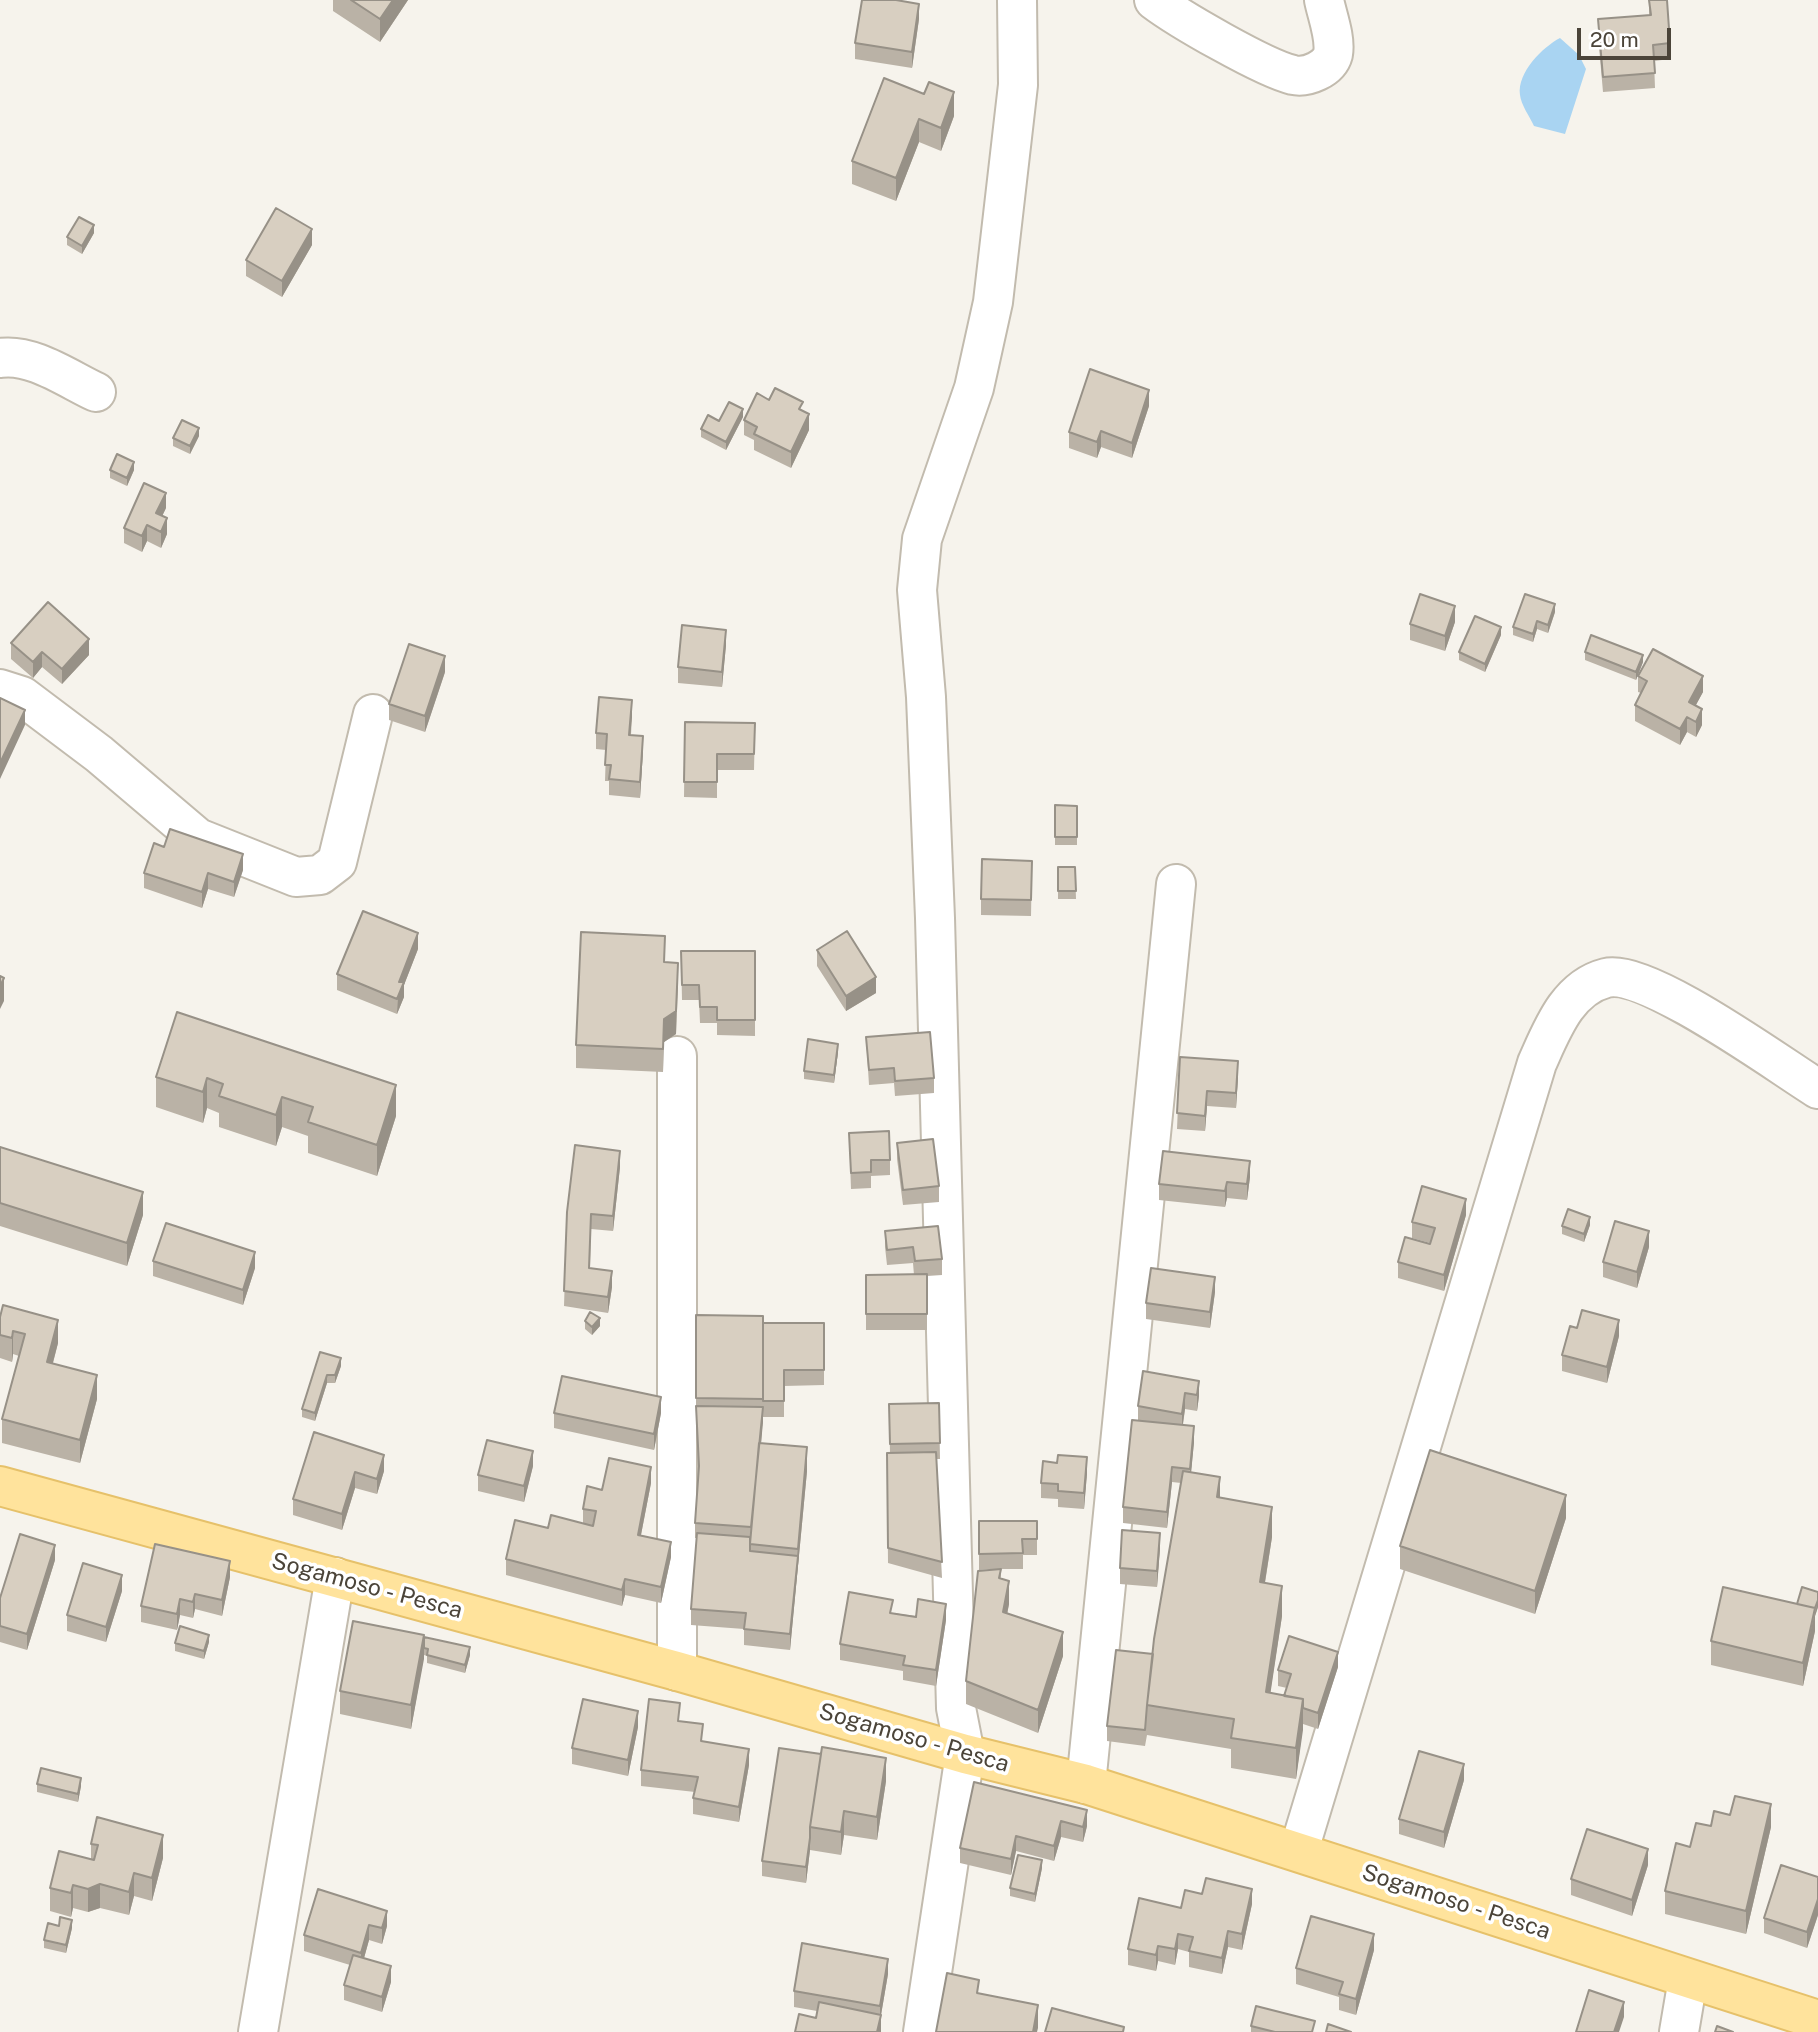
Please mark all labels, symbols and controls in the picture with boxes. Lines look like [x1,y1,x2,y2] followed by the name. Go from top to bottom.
[1580,14,1674,58] scale bar
[1590,27,1639,52] text: 20 m
[269,1547,465,1625] street label: Sogamoso - Pesca
[816,1698,1012,1778] street label: Sogamoso - Pesca
[1358,1859,1554,1945] street label: Sogamoso - Pesca

